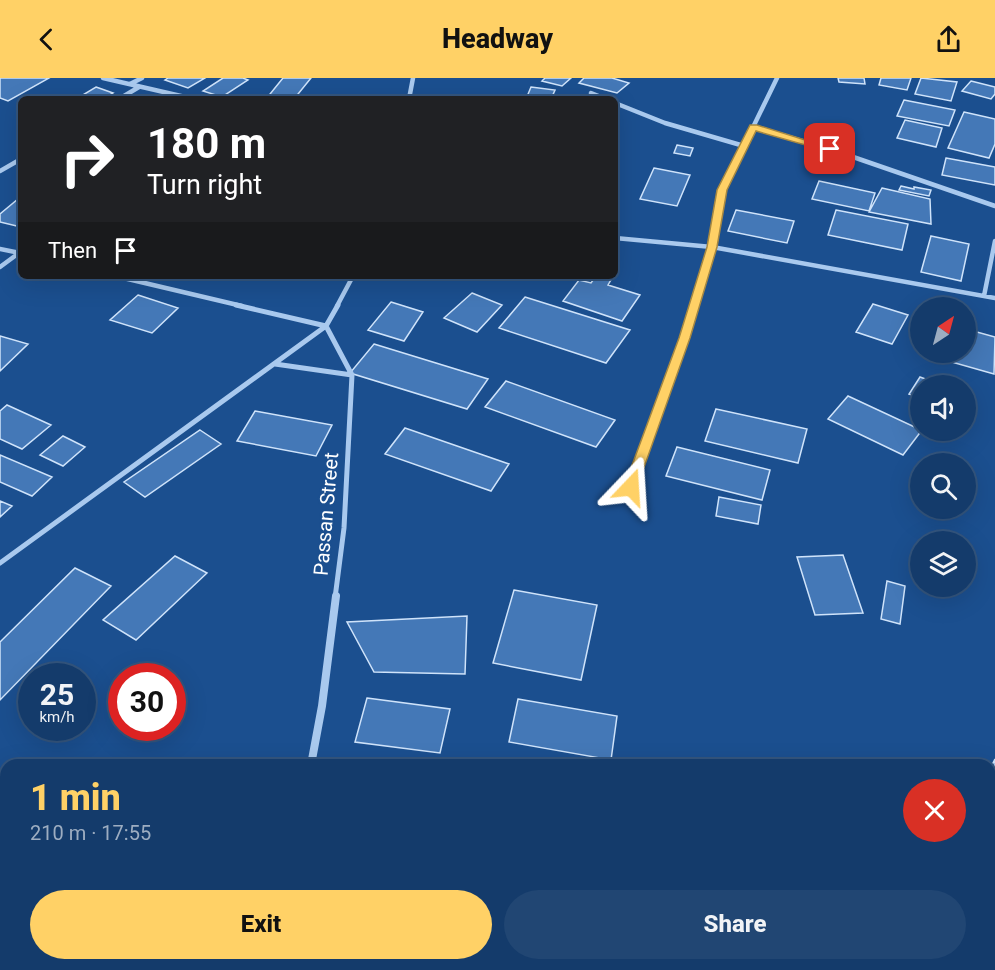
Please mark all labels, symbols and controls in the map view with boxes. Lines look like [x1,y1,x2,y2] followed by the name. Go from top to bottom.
[30,23,63,56] icon: back
[442,23,553,55] text: Headway
[932,23,965,56] icon: share
[147,119,266,168] text: 180 m
[48,120,126,198] icon: right
[804,123,855,174] pin
[813,132,846,165] icon: arrive
[147,169,262,201] text: Turn right
[109,234,142,267] icon: arrive
[48,238,97,263] text: Then
[910,297,976,363] north arrow
[910,297,976,597] map controls
[910,375,976,441] button: sound
[309,451,343,577] street label: Passan Street
[910,453,976,519] button: search
[599,455,663,519] position arrow
[910,531,976,597] button: layers
[108,663,186,741] speed limit sign: 30
[40,677,74,712] text: 25
[39,708,75,726] text: km/h
[30,777,121,819] text: 1 min
[903,779,966,842] button: close
[30,821,151,845] text: 210 m · 17:55
[30,890,492,959] button: Exit
[504,890,966,959] button: Share

